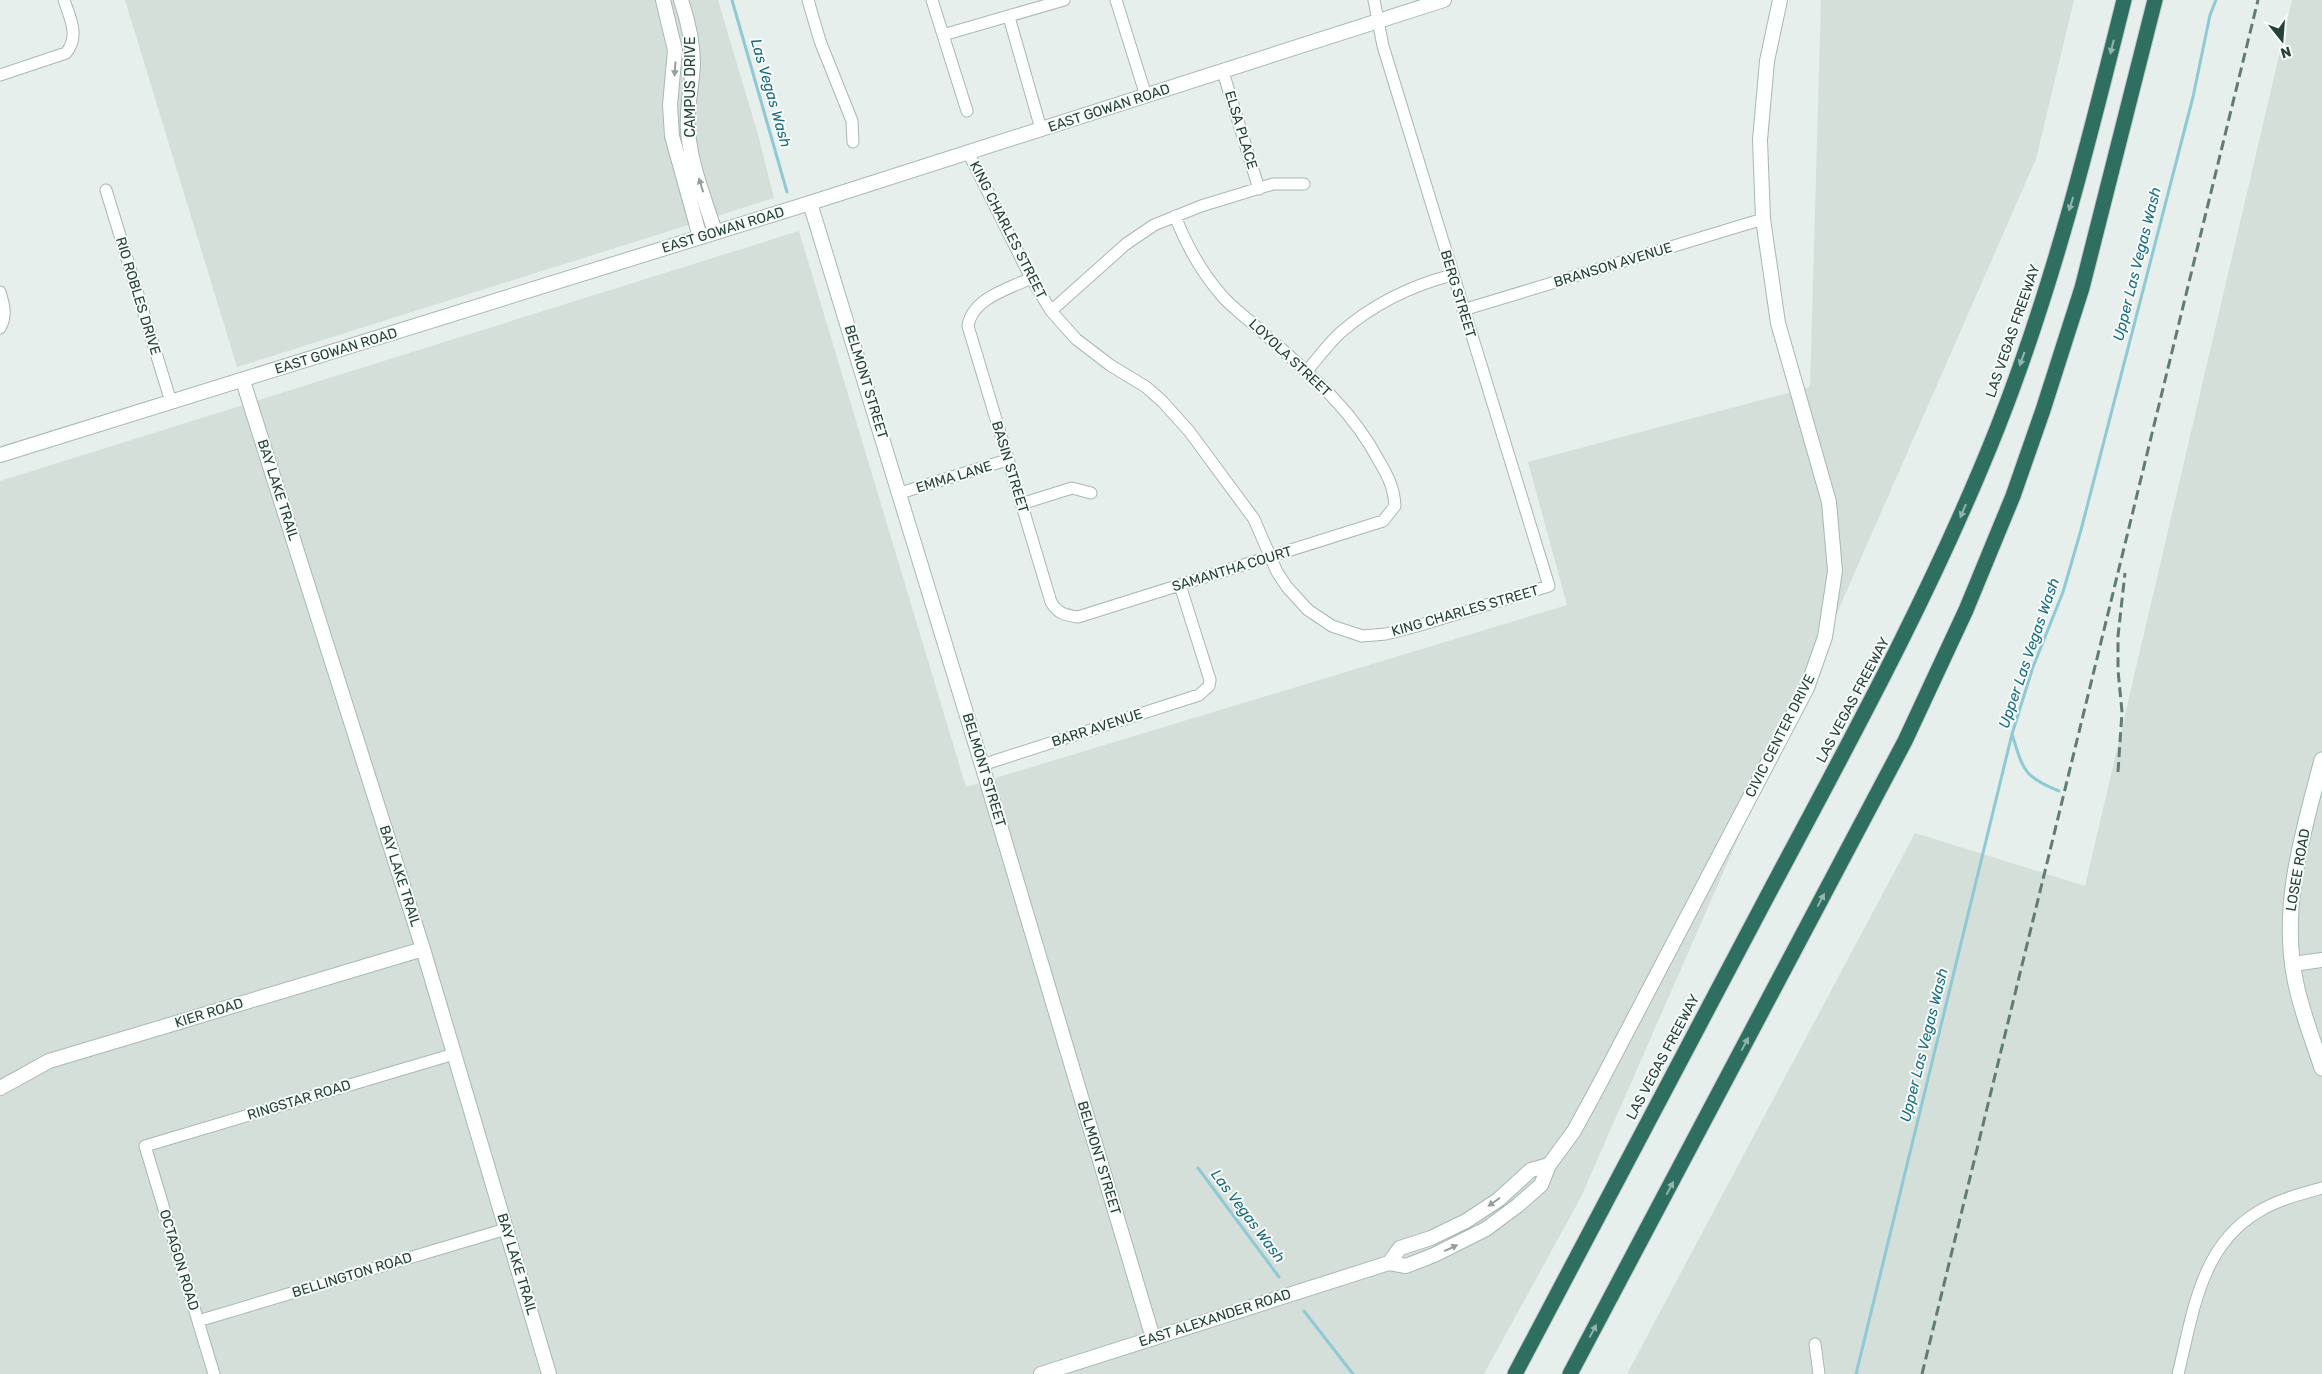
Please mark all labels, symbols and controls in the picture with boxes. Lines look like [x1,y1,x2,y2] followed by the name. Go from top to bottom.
[2257,15,2307,65] north arrow
[682,37,699,137] street label: CAMPUS DRIVE
[747,37,795,149] water label: Las Vegas Wash
[2108,40,2116,55] one-way arrow
[2278,42,2293,62] text: N
[670,62,678,78] one-way arrow
[1046,80,1172,136] street label: EAST GOWAN ROAD
[1221,89,1261,171] street label: ELSA PLACE
[966,158,1050,302] street label: KING CHARLES STREET
[696,178,704,193] one-way arrow
[2109,185,2165,343] water label: Upper Las Vegas Wash
[2067,197,2075,212] one-way arrow
[660,203,786,257] street label: EAST GOWAN ROAD
[112,235,164,357] street label: RIO ROBLES DRIVE
[1552,239,1674,291] street label: BRANSON AVENUE
[1437,248,1479,340] street label: BERG STREET
[1982,262,2044,400] street label: LAS VEGAS FREEWAY
[1245,316,1335,400] street label: LOYOLA STREET
[841,323,891,441] street label: BELMONT STREET
[273,324,399,378] street label: EAST GOWAN ROAD
[2018,352,2026,367] one-way arrow
[988,419,1032,515] street label: BASIN STREET
[254,437,302,543] street label: BAY LAKE TRAIL
[914,457,994,497] street label: EMMA LANE
[1958,504,1966,518] one-way arrow
[1170,543,1294,595] street label: SAMANTHA COURT
[1995,575,2063,731] water label: Upper Las Vegas Wash
[1389,582,1541,640] street label: KING CHARLES STREET
[1813,634,1893,766] street label: LAS VEGAS FREEWAY
[1742,672,1818,800] street label: CIVIC CENTER DRIVE
[1049,705,1145,751] street label: BARR AVENUE
[959,711,1009,829] street label: BELMONT STREET
[376,823,424,929] street label: BAY LAKE TRAIL
[2282,827,2314,913] street label: LOSEE ROAD
[1817,893,1825,907] one-way arrow
[1896,966,1952,1124] water label: Upper Las Vegas Wash
[1623,991,1703,1123] street label: LAS VEGAS FREEWAY
[173,995,245,1031] street label: KIER ROAD
[1741,1037,1749,1051] one-way arrow
[245,1076,353,1124] street label: RINGSTAR ROAD
[1074,1099,1124,1217] street label: BELMONT STREET
[1207,1166,1289,1266] water label: Las Vegas Wash
[1665,1181,1674,1194] one-way arrow
[1487,1197,1501,1207] one-way arrow
[156,1207,202,1313] street label: OCTAGON ROAD
[493,1211,541,1317] street label: BAY LAKE TRAIL
[1444,1243,1458,1251] one-way arrow
[290,1249,414,1301] street label: BELLINGTON ROAD
[1137,1285,1293,1351] street label: EAST ALEXANDER ROAD
[1589,1324,1597,1338] one-way arrow

